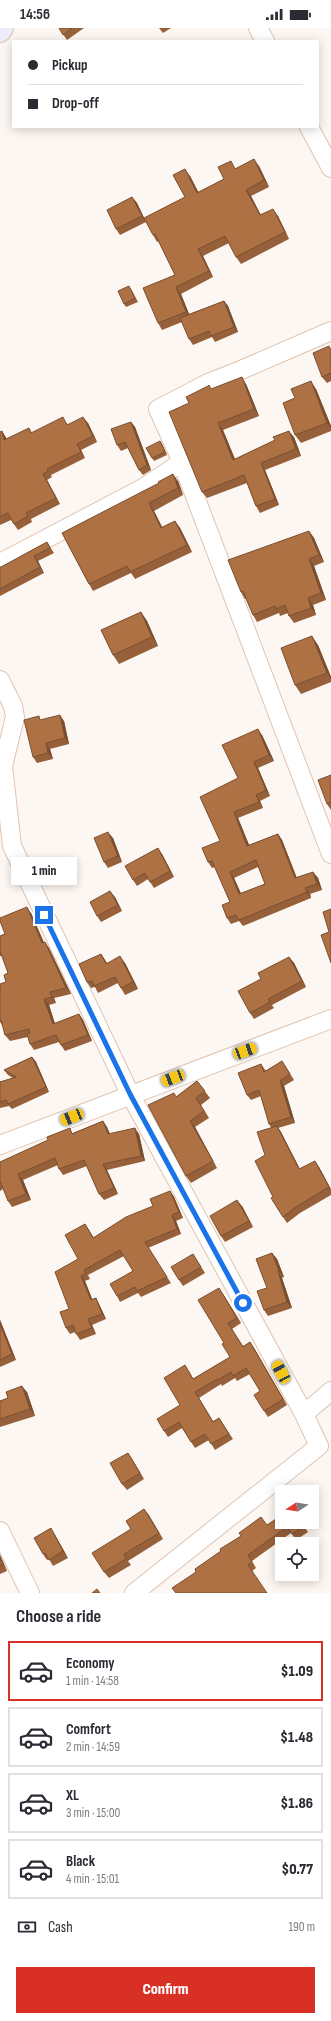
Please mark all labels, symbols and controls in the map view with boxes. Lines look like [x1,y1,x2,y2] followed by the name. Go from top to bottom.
[20,5,50,24] text: 14:56
[52,56,88,75] text: Pickup
[52,94,99,113] text: Drop-off
[11,857,77,885] callout: 1 min
[32,863,56,879] text: 1 min
[35,906,53,924] route end
[232,1041,258,1061] car
[160,1068,186,1088] car
[59,1107,85,1127] car
[234,1294,252,1312] route start
[270,1359,292,1385] car
[275,1485,319,1529] north arrow
[275,1485,319,1581] map controls
[275,1537,319,1581] button: locate
[16,1606,101,1627] text: Choose a ride
[18,1653,54,1689] icon: car
[66,1654,115,1673] text: Economy
[281,1662,313,1681] text: $1.09
[66,1673,119,1689] text: 1 min · 14:58
[18,1719,54,1755] icon: car
[66,1720,111,1739] text: Comfort
[280,1728,313,1747] text: $1.48
[66,1739,120,1755] text: 2 min · 14:59
[18,1785,54,1821] icon: car
[66,1786,79,1805] text: XL
[280,1794,313,1813] text: $1.86
[66,1805,120,1821] text: 3 min · 15:00
[18,1851,54,1887] icon: car
[66,1852,95,1871] text: Black
[281,1860,313,1879] text: $0.77
[66,1871,119,1887] text: 4 min · 15:01
[16,1916,38,1938] icon: cash
[48,1918,73,1937] text: Cash
[288,1919,315,1935] text: 190 m
[16,1967,315,2013] button: Confirm

